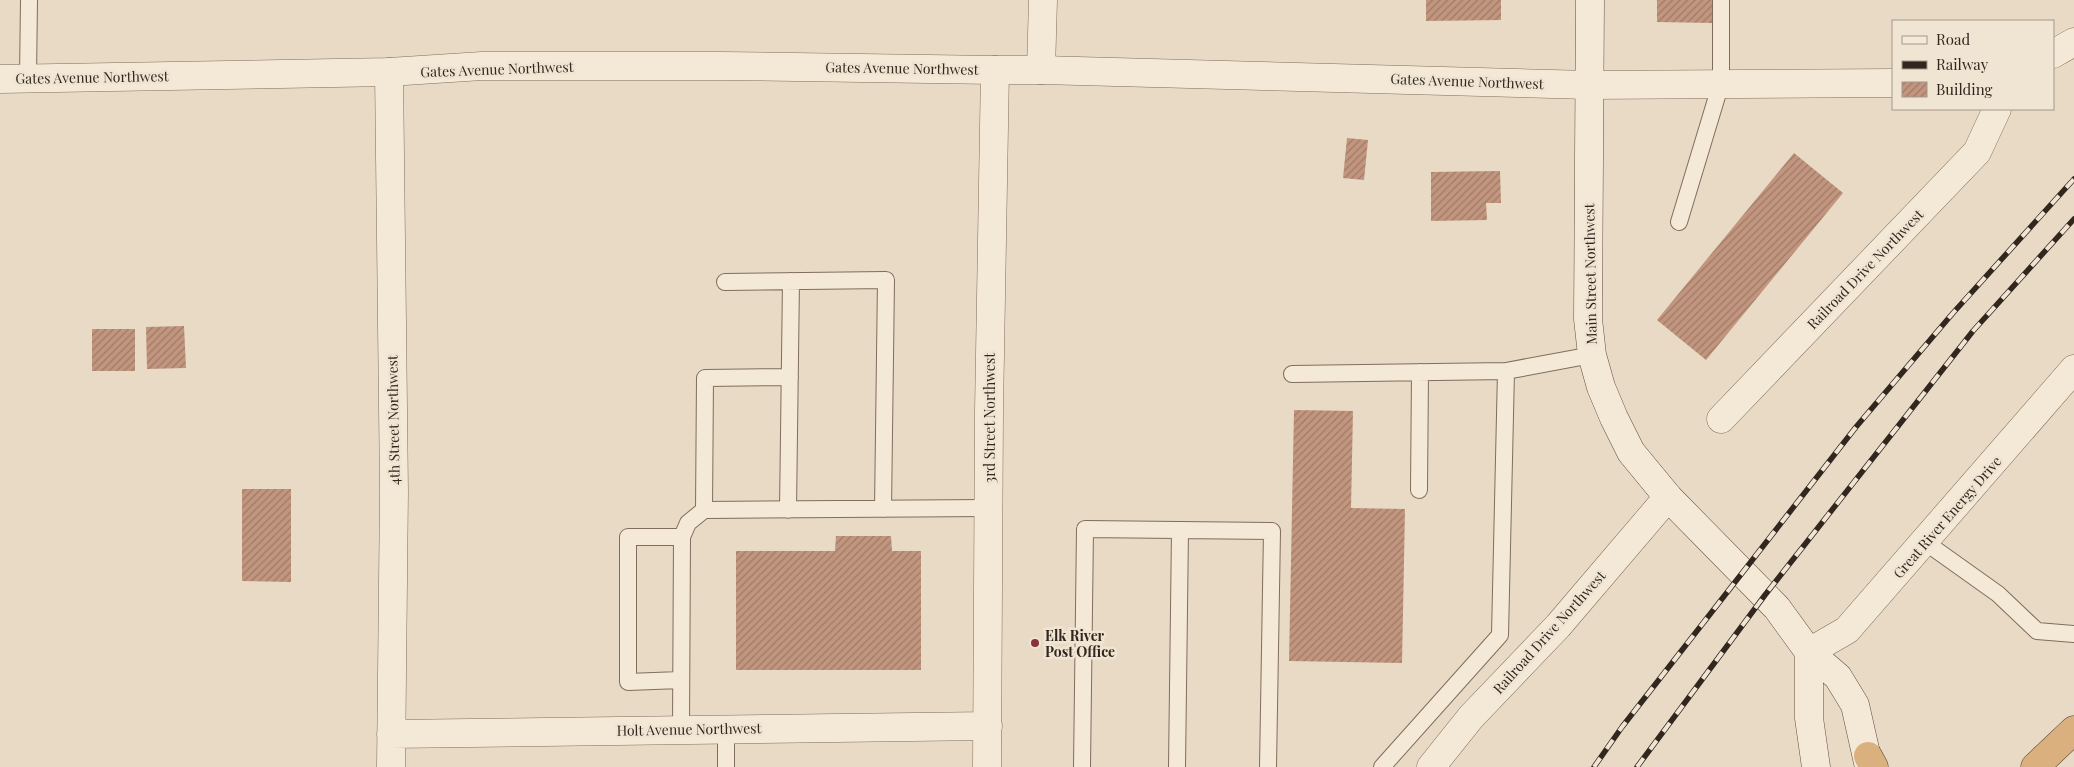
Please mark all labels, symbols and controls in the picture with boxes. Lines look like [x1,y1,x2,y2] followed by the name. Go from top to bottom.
[1892,20,2054,110] legend
[1936,29,1970,49] text: Road
[1936,54,1989,74] text: Railway
[420,57,575,81] street label: Gates Avenue Northwest
[825,57,980,79] street label: Gates Avenue Northwest
[15,66,170,88] street label: Gates Avenue Northwest
[1390,69,1545,93] street label: Gates Avenue Northwest
[1936,79,1993,99] text: Building
[1579,202,1601,345] street label: Main Street Northwest
[1803,204,1928,333] street label: Railroad Drive Northwest
[980,352,999,483] street label: 3rd Street Northwest
[382,354,404,485] street label: 4th Street Northwest
[1889,452,2005,582] street label: Great River Energy Drive
[1489,566,1610,698] street label: Railroad Drive Northwest
[1045,626,1115,661] place label: Elk River Post Office
[1029,637,1041,649] marker: Elk River Post Office
[616,718,763,740] street label: Holt Avenue Northwest

